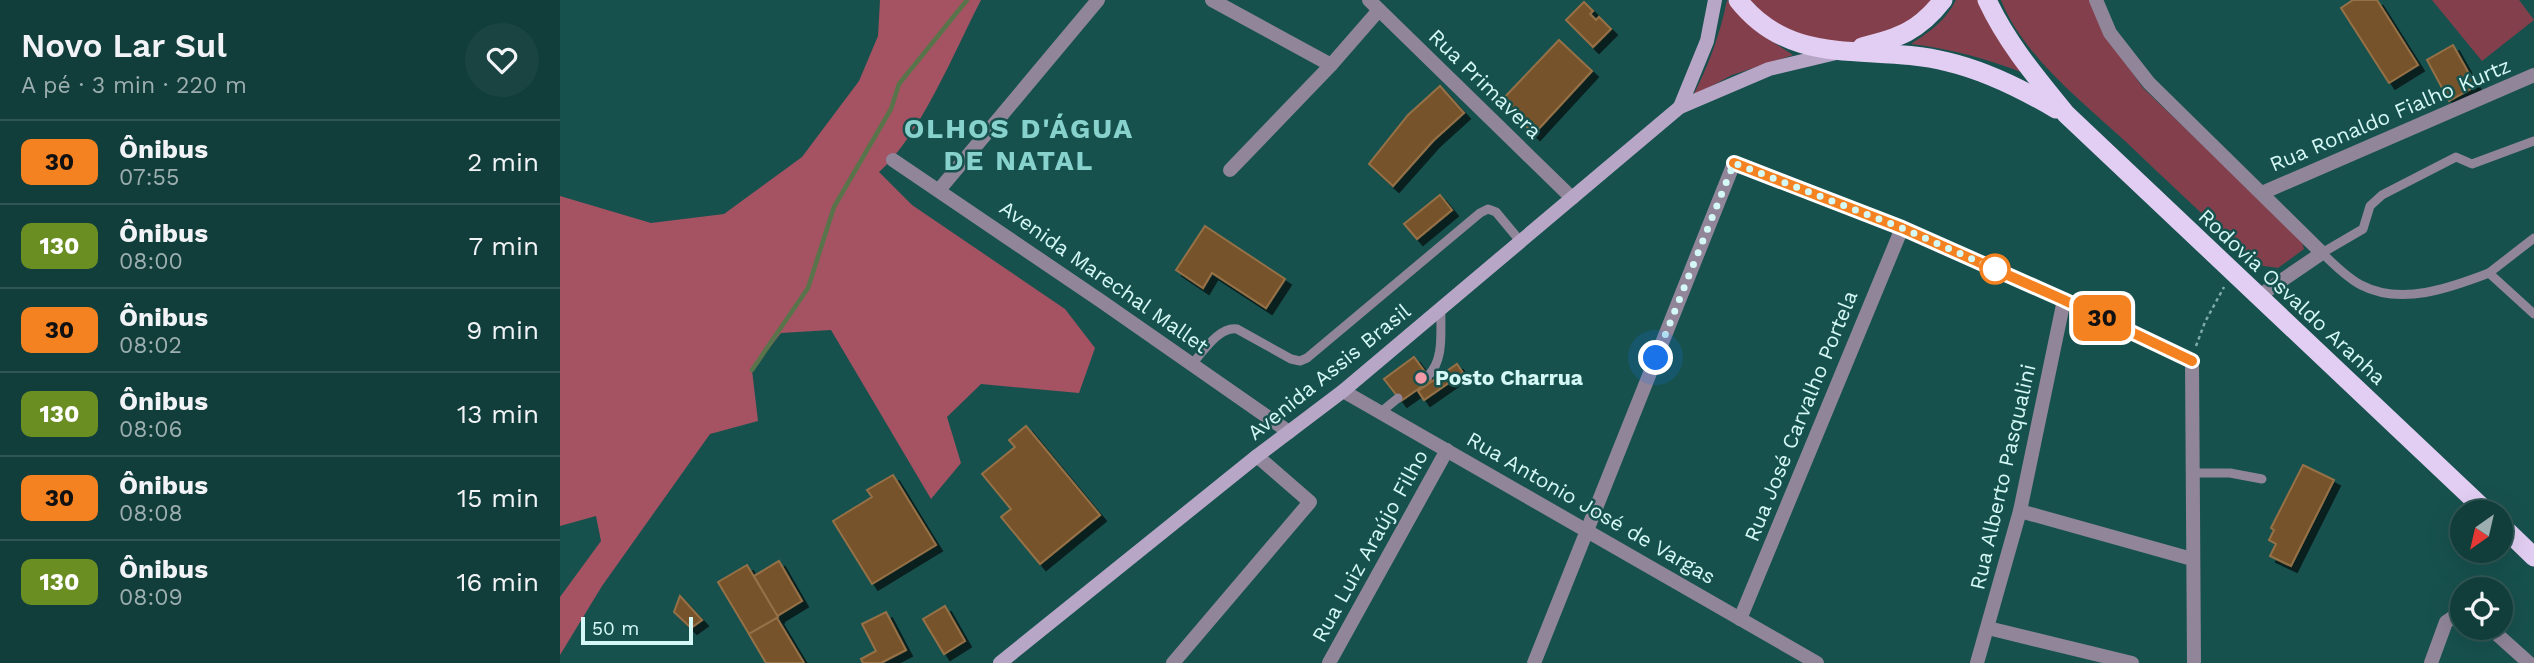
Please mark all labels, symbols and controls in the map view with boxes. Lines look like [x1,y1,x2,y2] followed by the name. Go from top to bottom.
[465,23,539,97] button: heart
[1424,24,1547,144] street label: Rua Primavera
[21,26,227,65] text: Novo Lar Sul
[2266,52,2514,177] street label: Rua Ronaldo Fialho Kurtz
[21,72,247,99] text: A pé · 3 min · 220 m
[904,112,1134,177] district label: OLHOS D'ÁGUA DE NATAL
[119,134,208,164] text: Ônibus
[467,147,539,177] text: 2 min
[45,148,74,176] text: 30
[119,164,179,191] text: 07:55
[995,195,1214,358] street label: Avenida Marechal Mallet
[2194,203,2391,390] street label: Rodovia Osvaldo Aranha
[119,218,208,248] text: Ônibus
[469,231,539,261] text: 7 min
[39,232,80,260] text: 130
[119,248,183,275] text: 08:00
[1980,254,2010,284] unlabelled marker
[1739,287,1862,545] street label: Rua José Carvalho Portela
[2070,295,2134,341] line badge: 30
[1242,298,1416,445] street label: Avenida Assis Brasil
[119,302,208,332] text: Ônibus
[2087,304,2117,332] text: 30
[466,315,539,345] text: 9 min
[45,316,74,344] text: 30
[119,332,182,359] text: 08:02
[1638,340,1673,375] your location
[1964,362,2041,592] street label: Rua Alberto Pasqualini
[1435,365,1584,390] place label: Posto Charrua
[1413,370,1429,386] marker: Posto Charrua
[119,386,208,416] text: Ônibus
[457,399,539,429] text: 13 min
[39,400,80,428] text: 130
[119,416,183,443] text: 08:06
[1462,426,1720,589] street label: Rua Antonio José de Vargas
[1306,445,1433,646] street label: Rua Luiz Araújo Filho
[119,470,208,500] text: Ônibus
[457,483,539,513] text: 15 min
[45,484,74,512] text: 30
[119,500,183,527] text: 08:08
[2450,500,2513,564] north arrow
[2450,500,2513,640] map controls
[119,554,208,584] text: Ônibus
[456,567,539,597] text: 16 min
[39,568,80,596] text: 130
[2450,577,2513,640] button: locate
[119,584,183,611] text: 08:09
[581,614,693,646] scale bar
[592,617,639,640] text: 50 m

